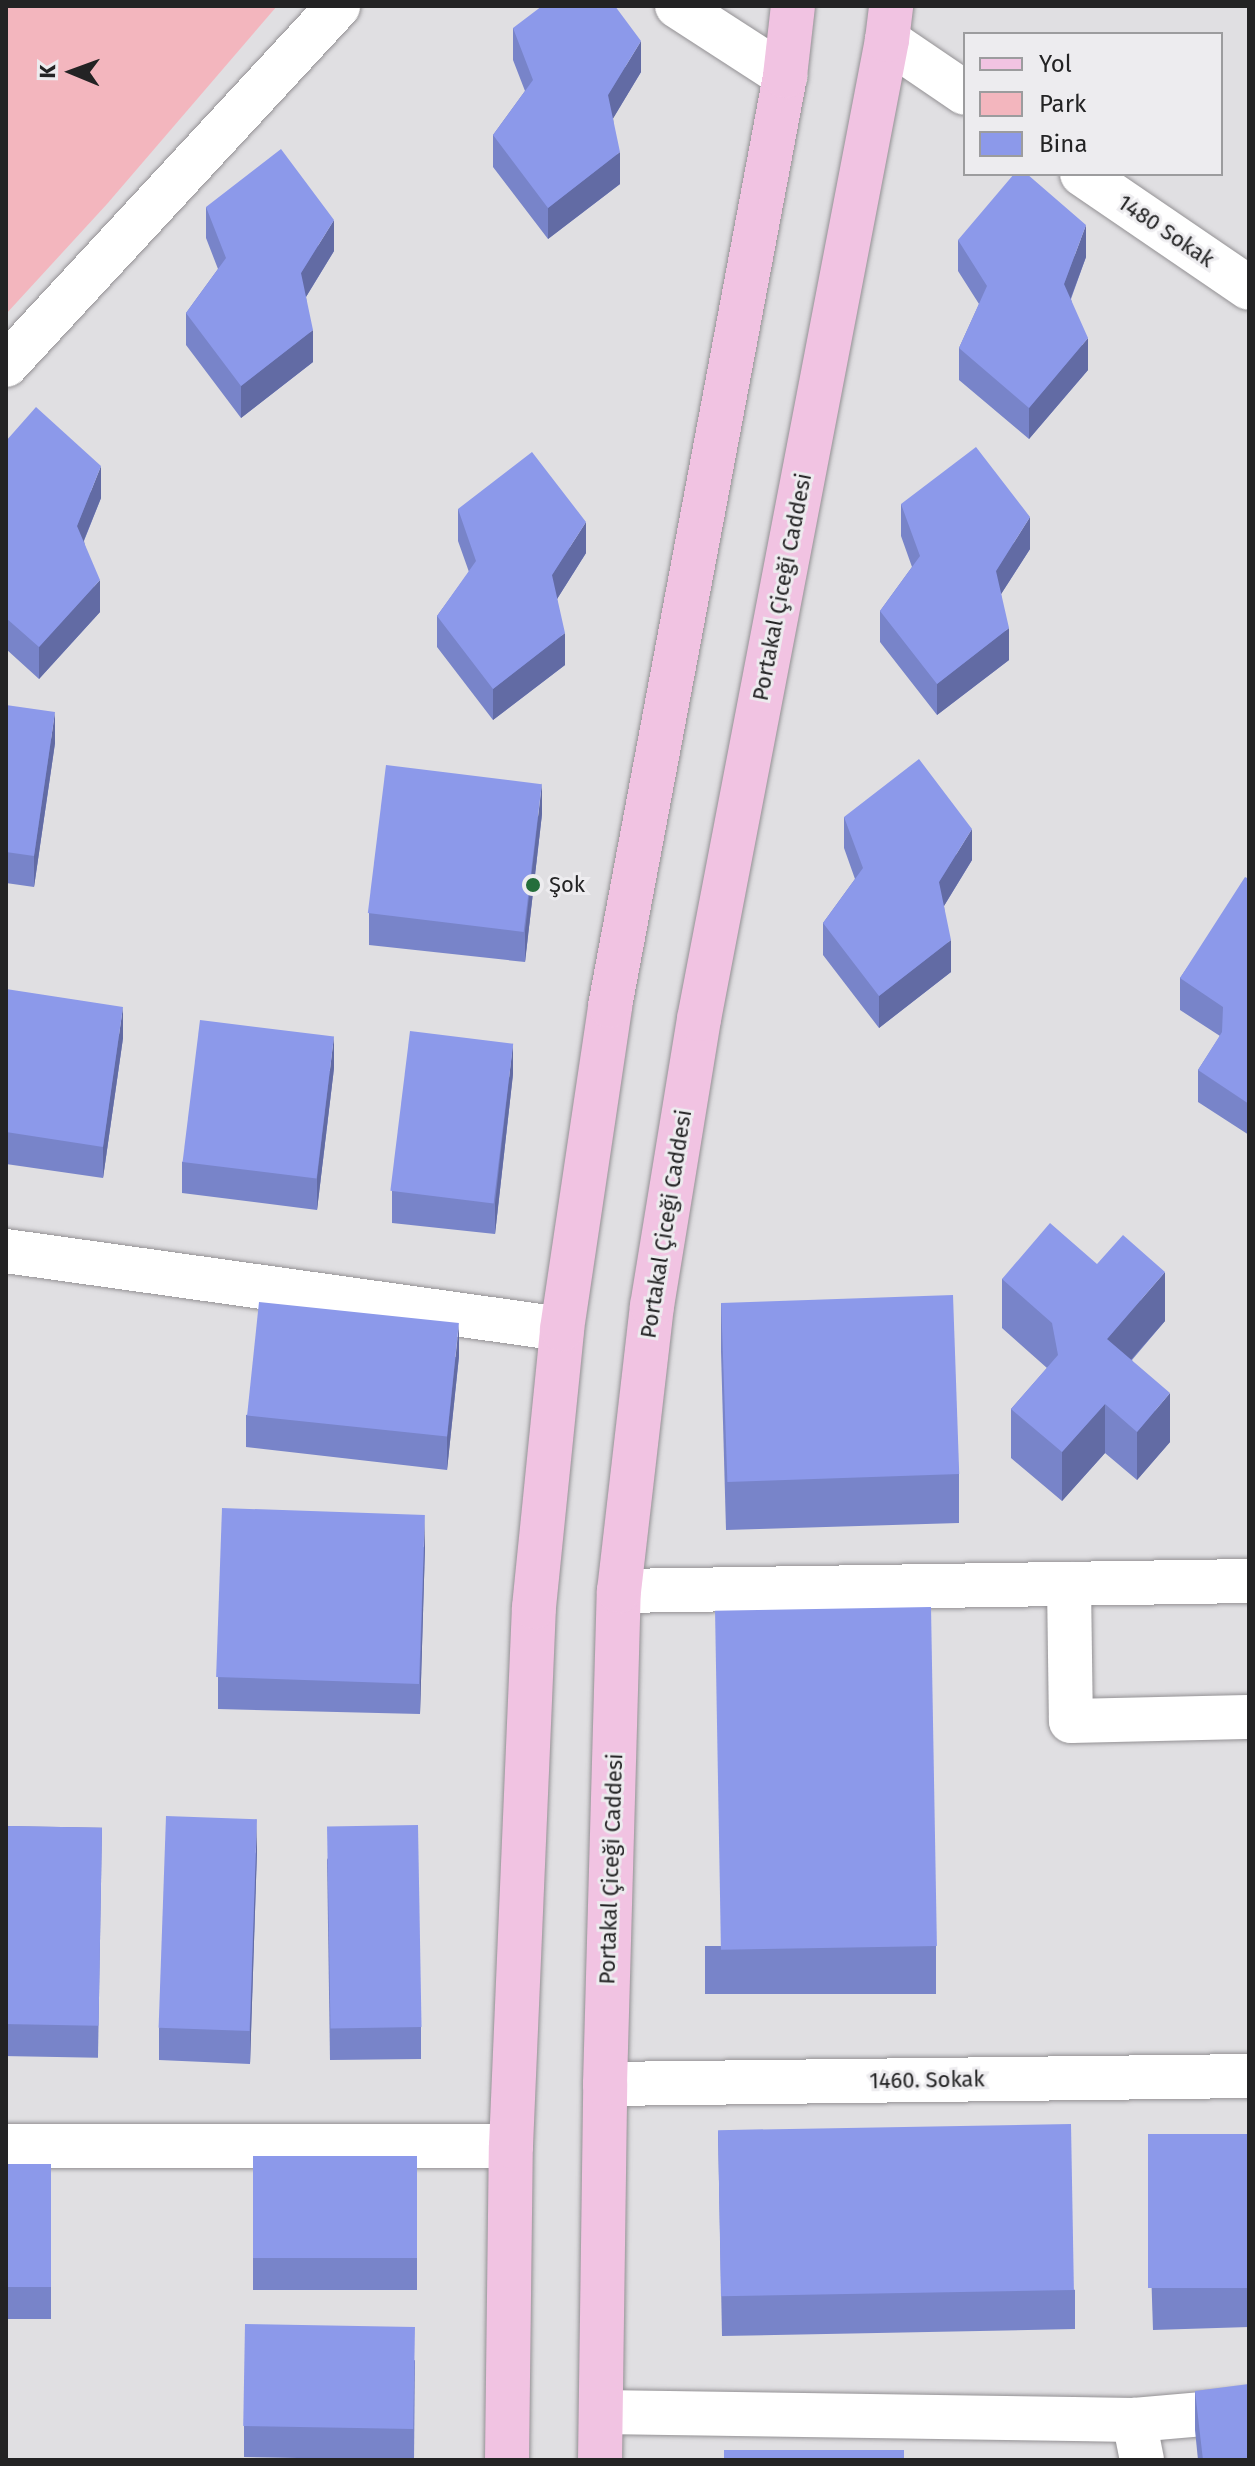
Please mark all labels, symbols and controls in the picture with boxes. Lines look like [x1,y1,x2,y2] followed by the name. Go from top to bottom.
[32,32,112,112] north arrow
[963,32,1223,176] legend
[1039,50,1072,78] text: Yol
[34,64,61,79] text: K
[1039,90,1086,118] text: Park
[1039,130,1087,158] text: Bina
[1113,189,1219,273] street label: 1480 Sokak
[747,471,817,703] street label: Portakal Çiceği Caddesi
[549,872,585,898] place label: Şok
[524,876,542,894] marker: Şok
[635,1108,697,1340] street label: Portakal Çiceği Caddesi
[594,1753,628,1985] street label: Portakal Çiceği Caddesi
[869,2066,985,2094] street label: 1460. Sokak

